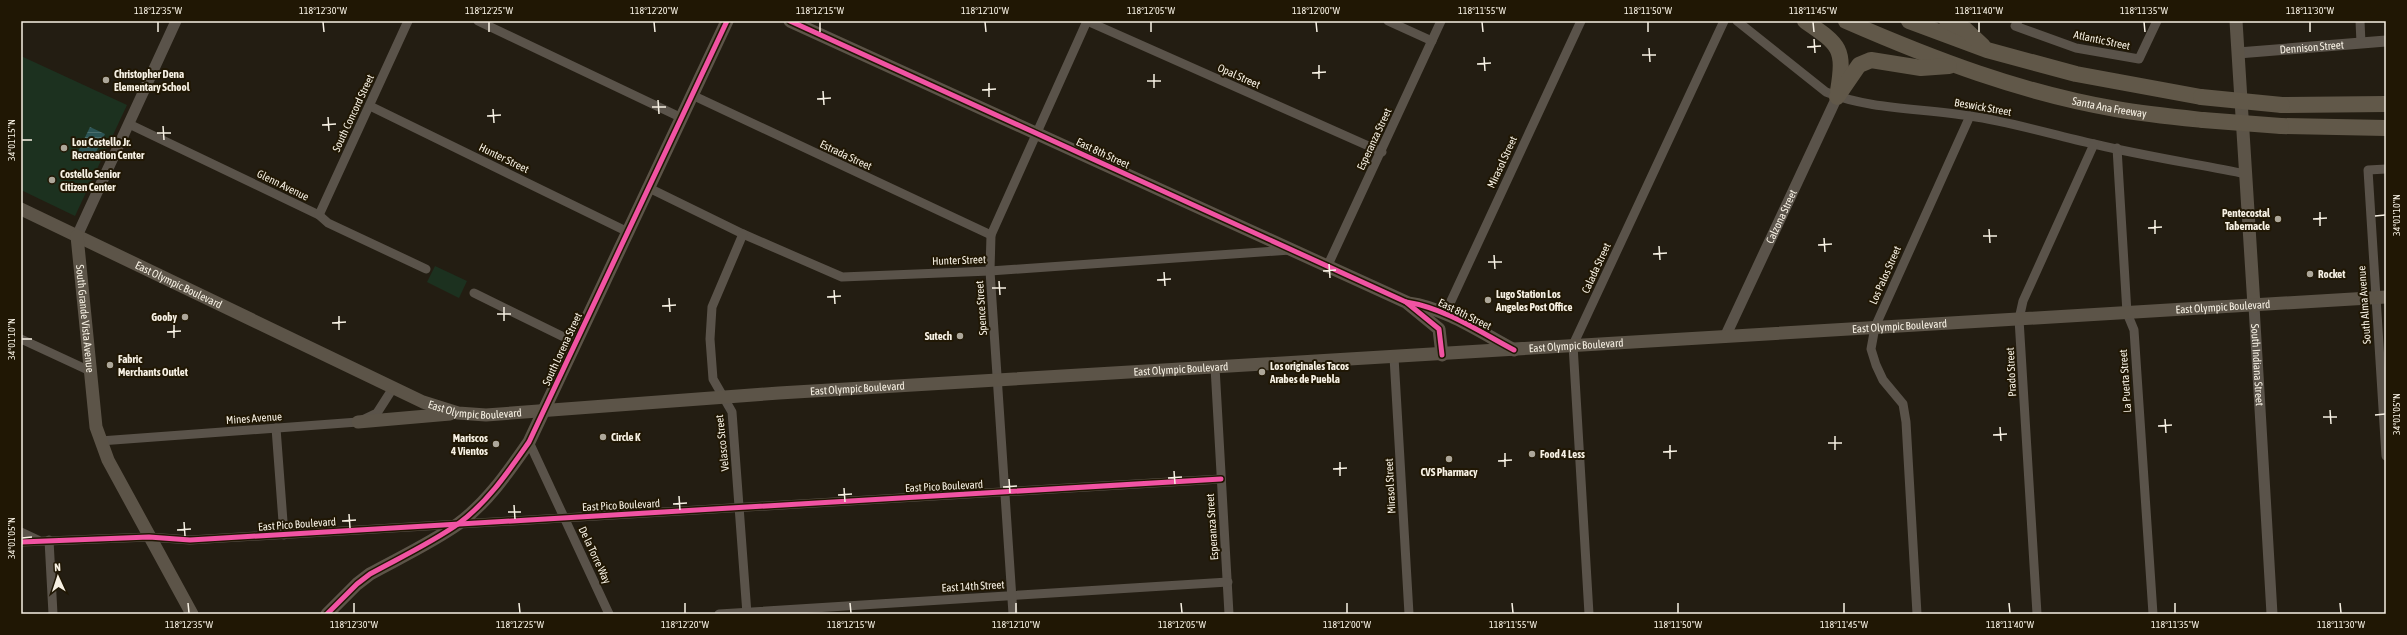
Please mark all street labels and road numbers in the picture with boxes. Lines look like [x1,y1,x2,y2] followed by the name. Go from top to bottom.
[2073,28,2131,52] street label: Atlantic Street
[2279,38,2344,56] street label: Dennison Street
[1216,61,1262,91] street label: Opal Street
[330,72,376,154] street label: South Concord Street
[2071,94,2148,120] street label: Santa Ana Freeway
[1954,96,2012,118] street label: Beswick Street
[1354,106,1394,172] street label: Esperanza Street
[1485,134,1519,190] street label: Mirasol Street
[1074,135,1132,171] street label: East 8th Street
[818,138,874,172] street label: Estrada Street
[477,141,531,175] street label: Hunter Street
[255,167,311,203] street label: Glenn Avenue
[1764,188,1799,245] street label: Calzona Street
[1579,241,1613,295] street label: Calada Street
[1867,244,1903,306] street label: Los Palos Street
[932,253,986,267] street label: Hunter Street
[133,259,224,311] street label: East Olympic Boulevard
[74,264,97,373] street label: South Grande Vista Avenue
[2355,265,2373,345] street label: South Alma Avenue
[973,280,989,336] street label: Spence Street
[1436,296,1494,332] street label: East 8th Street
[2175,298,2271,316] street label: East Olympic Boulevard
[540,311,584,387] street label: South Lorena Street
[1852,317,1947,335] street label: East Olympic Boulevard
[2249,323,2266,406] street label: South Indiana Street
[1528,337,1624,354] street label: East Olympic Boulevard
[2004,347,2018,397] street label: Prado Street
[2117,349,2133,413] street label: La Puerta Street
[1133,360,1228,378] street label: East Olympic Boulevard
[810,380,905,397] street label: East Olympic Boulevard
[427,398,522,421] street label: East Olympic Boulevard
[226,410,282,426] street label: Mines Avenue
[713,414,731,472] street label: Velasco Street
[1383,458,1397,514] street label: Mirasol Street
[905,478,983,494] street label: East Pico Boulevard
[1204,493,1220,561] street label: Esperanza Street
[582,497,660,513] street label: East Pico Boulevard
[258,515,336,533] street label: East Pico Boulevard
[576,524,614,586] street label: De la Torre Way
[941,578,1005,594] street label: East 14th Street

